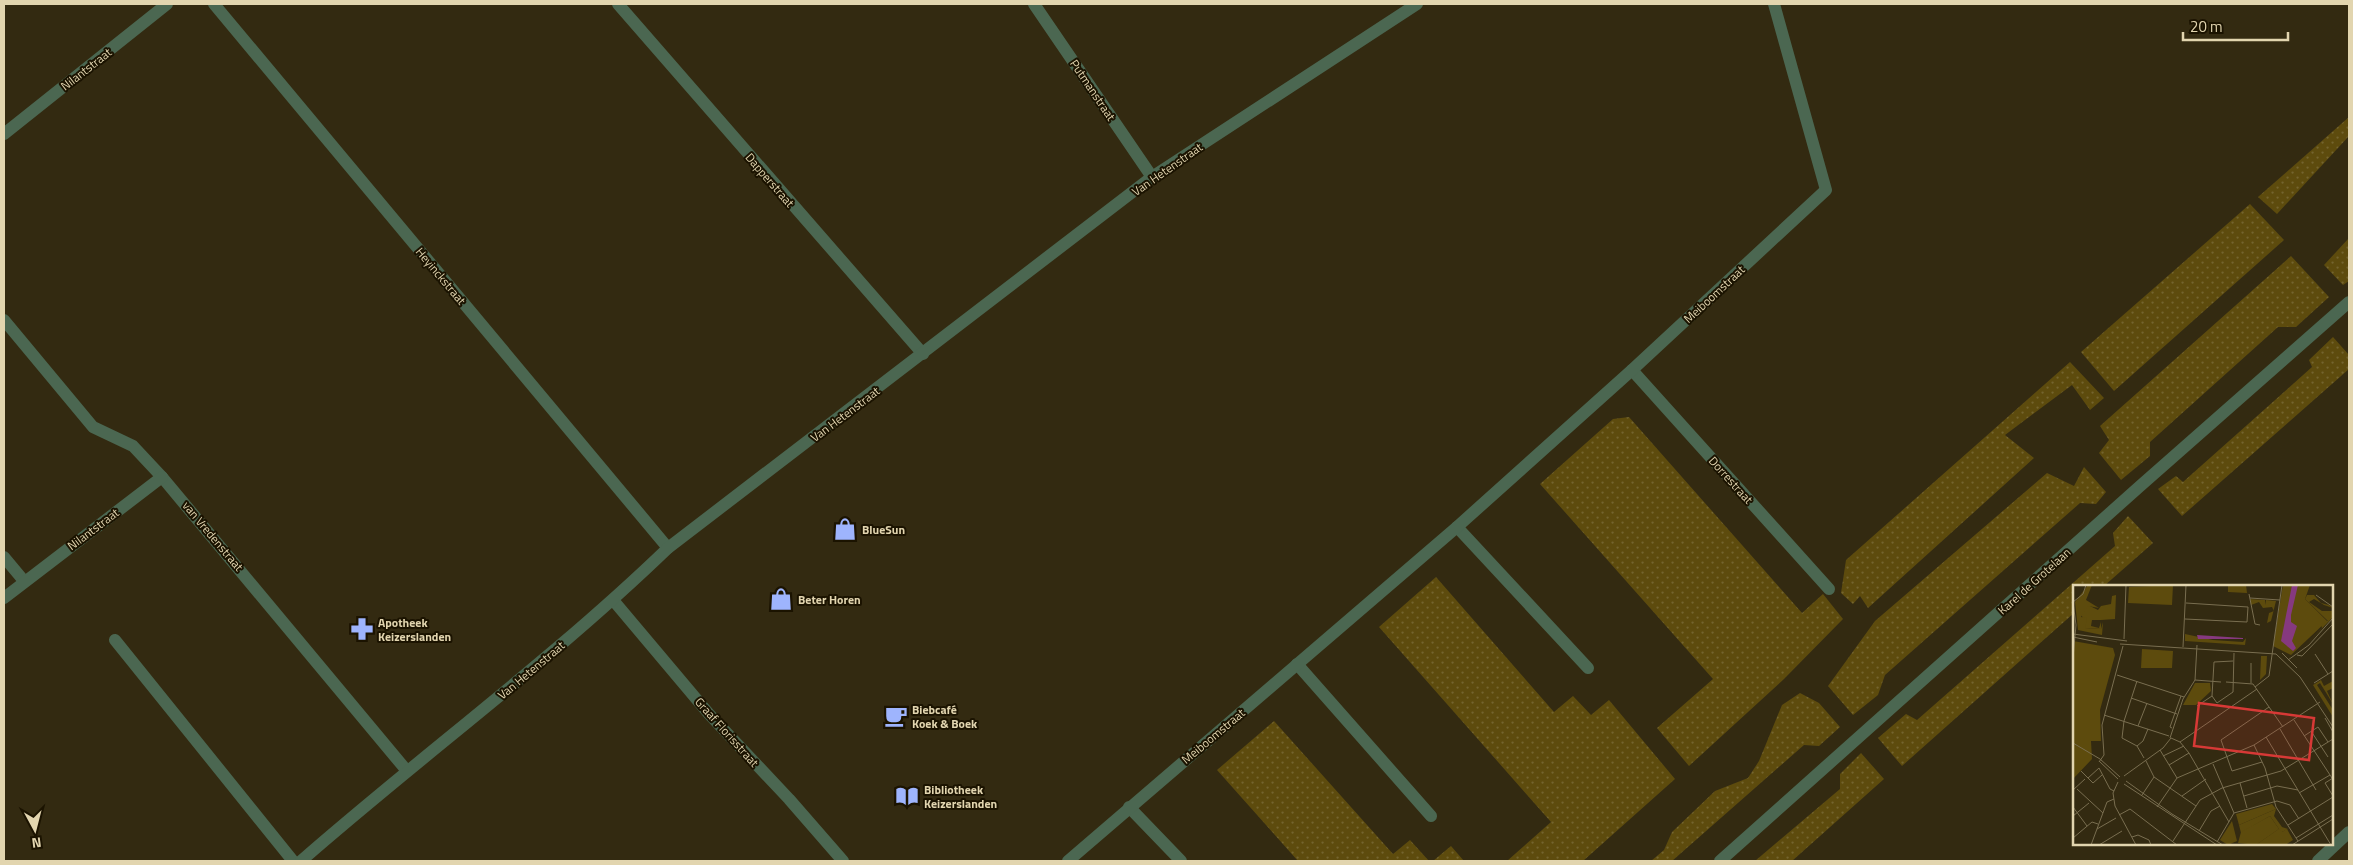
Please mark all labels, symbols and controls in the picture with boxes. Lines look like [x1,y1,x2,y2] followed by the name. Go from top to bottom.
[2183,10,2288,42] scale bar
[2190,15,2223,38] text: 20 m
[56,42,116,95] street label: Nilantstraat
[1065,56,1121,125] street label: Putmanstraat
[1128,137,1207,201] street label: Van Hetenstraat
[741,149,800,212] street label: Dapperstraat
[411,243,471,310] street label: Heyinckstraat
[1679,260,1750,328] street label: Meiboomstraat
[806,381,884,446] street label: Van Hetenstraat
[1704,452,1758,509] street label: Dorrestraat
[178,497,249,576] street label: van Vredenstraat
[63,503,123,555] street label: Nilantstraat
[832,516,858,542] shop icon: BlueSun
[862,520,905,539] place label: BlueSun
[1993,543,2075,619] street label: Karel de Grotelaan
[2073,585,2333,845] inset map
[768,586,794,612] shop icon: Beter Horen
[798,590,861,609] place label: Beter Horen
[378,613,451,646] place label: Apotheek Keizerslanden
[349,616,375,642] pharmacy icon: Apotheek Keizerslanden
[493,636,569,704] street label: Van Hetenstraat
[690,693,764,772] street label: Graaf Florisstraat
[912,700,978,733] place label: Biebcafé Koek & Boek
[883,703,909,729] cafe icon: Biebcafé Koek & Boek
[1177,703,1250,768] street label: Meiboomstraat
[924,780,997,813] place label: Bibliotheek Keizerslanden
[894,783,920,809] library icon: Bibliotheek Keizerslanden
[10,805,60,855] north arrow
[31,832,43,854] text: N

